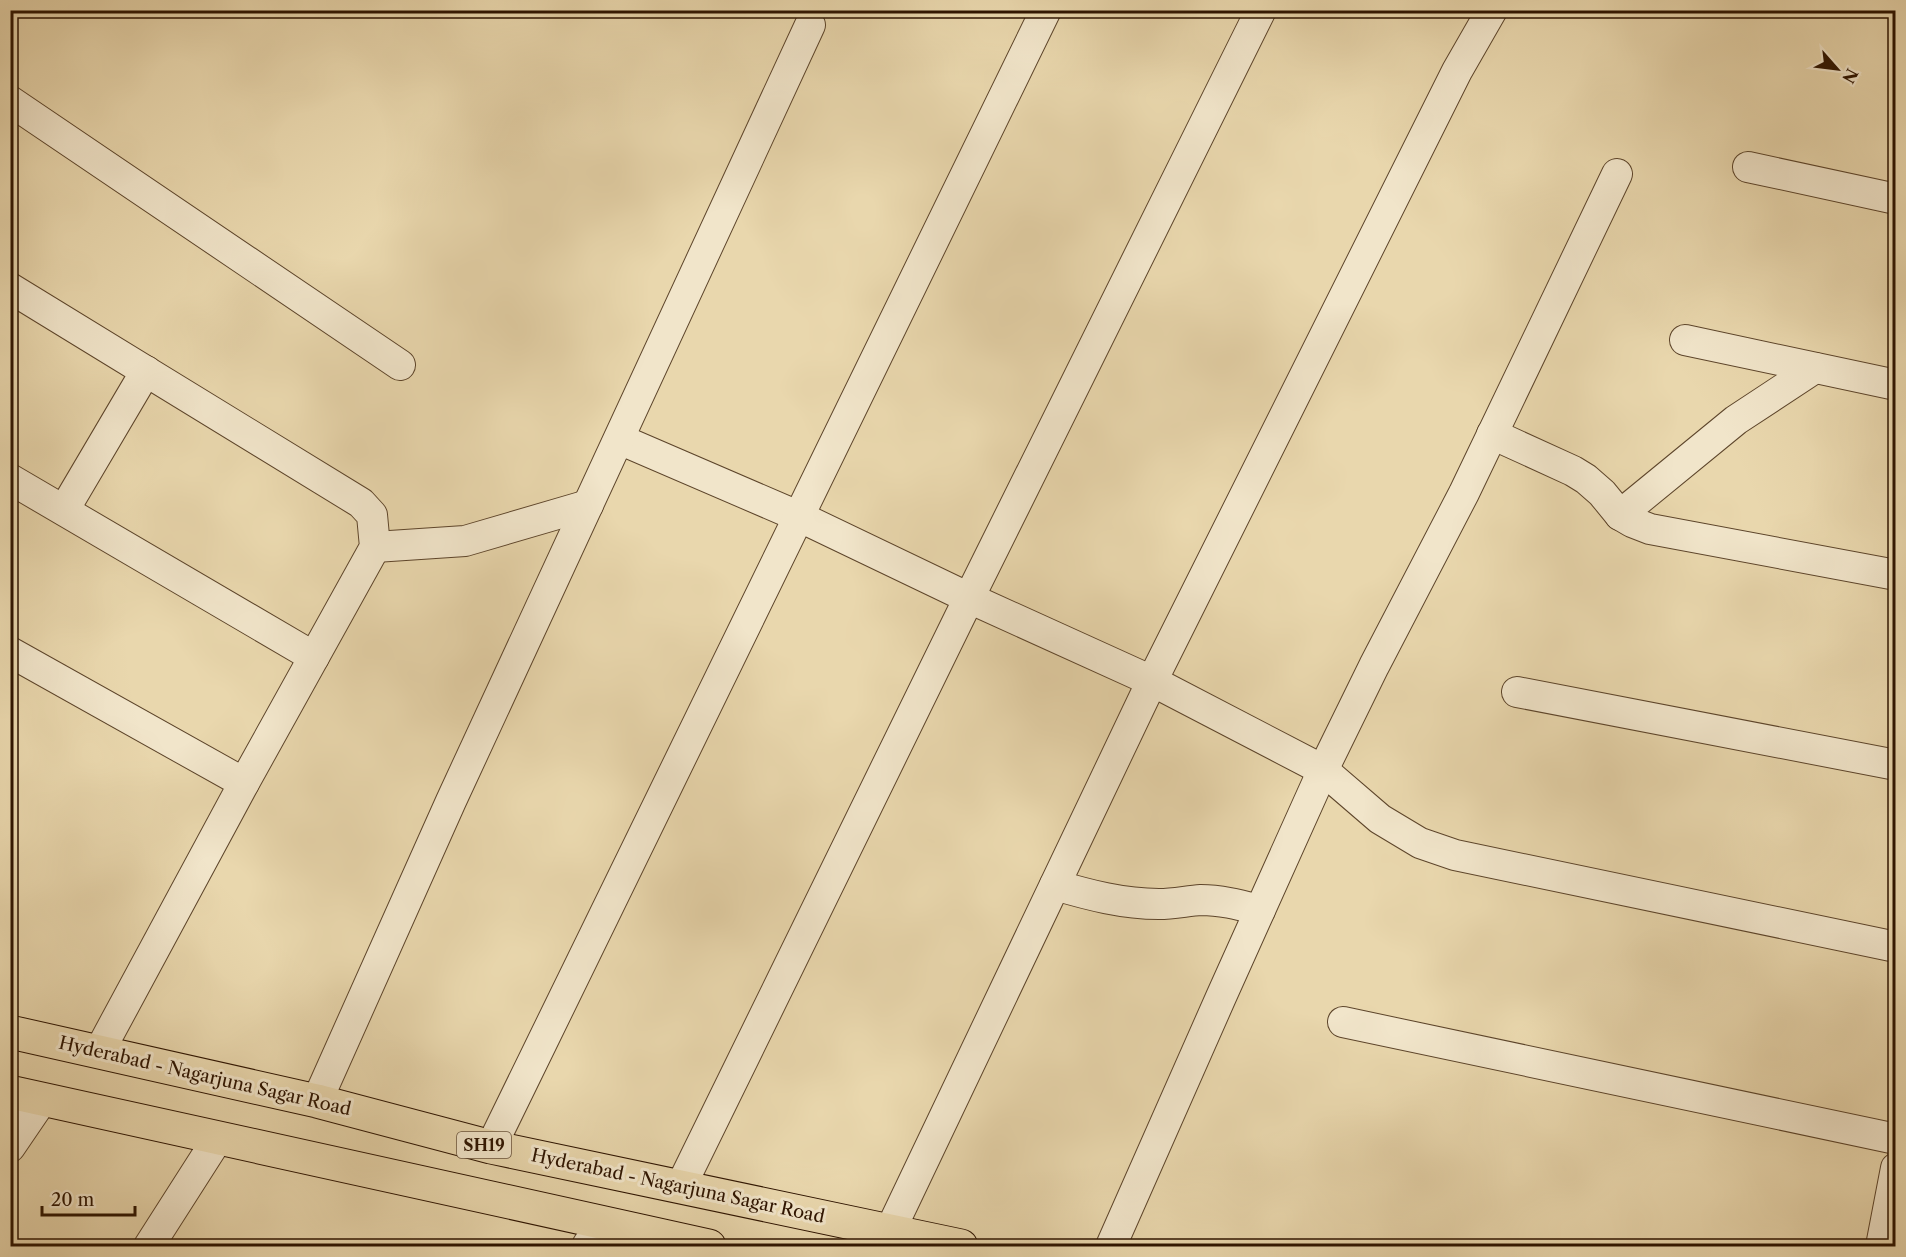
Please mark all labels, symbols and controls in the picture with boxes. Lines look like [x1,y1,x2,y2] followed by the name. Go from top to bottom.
[1807,39,1867,99] north arrow
[1838,65,1862,87] text: N
[57,1032,353,1120] street label: Hyderabad - Nagarjuna Sagar Road
[457,1132,511,1158] road number: SH19
[529,1144,827,1228] street label: Hyderabad - Nagarjuna Sagar Road
[42,1179,135,1217] scale bar
[51,1189,95,1211] text: 20 m

